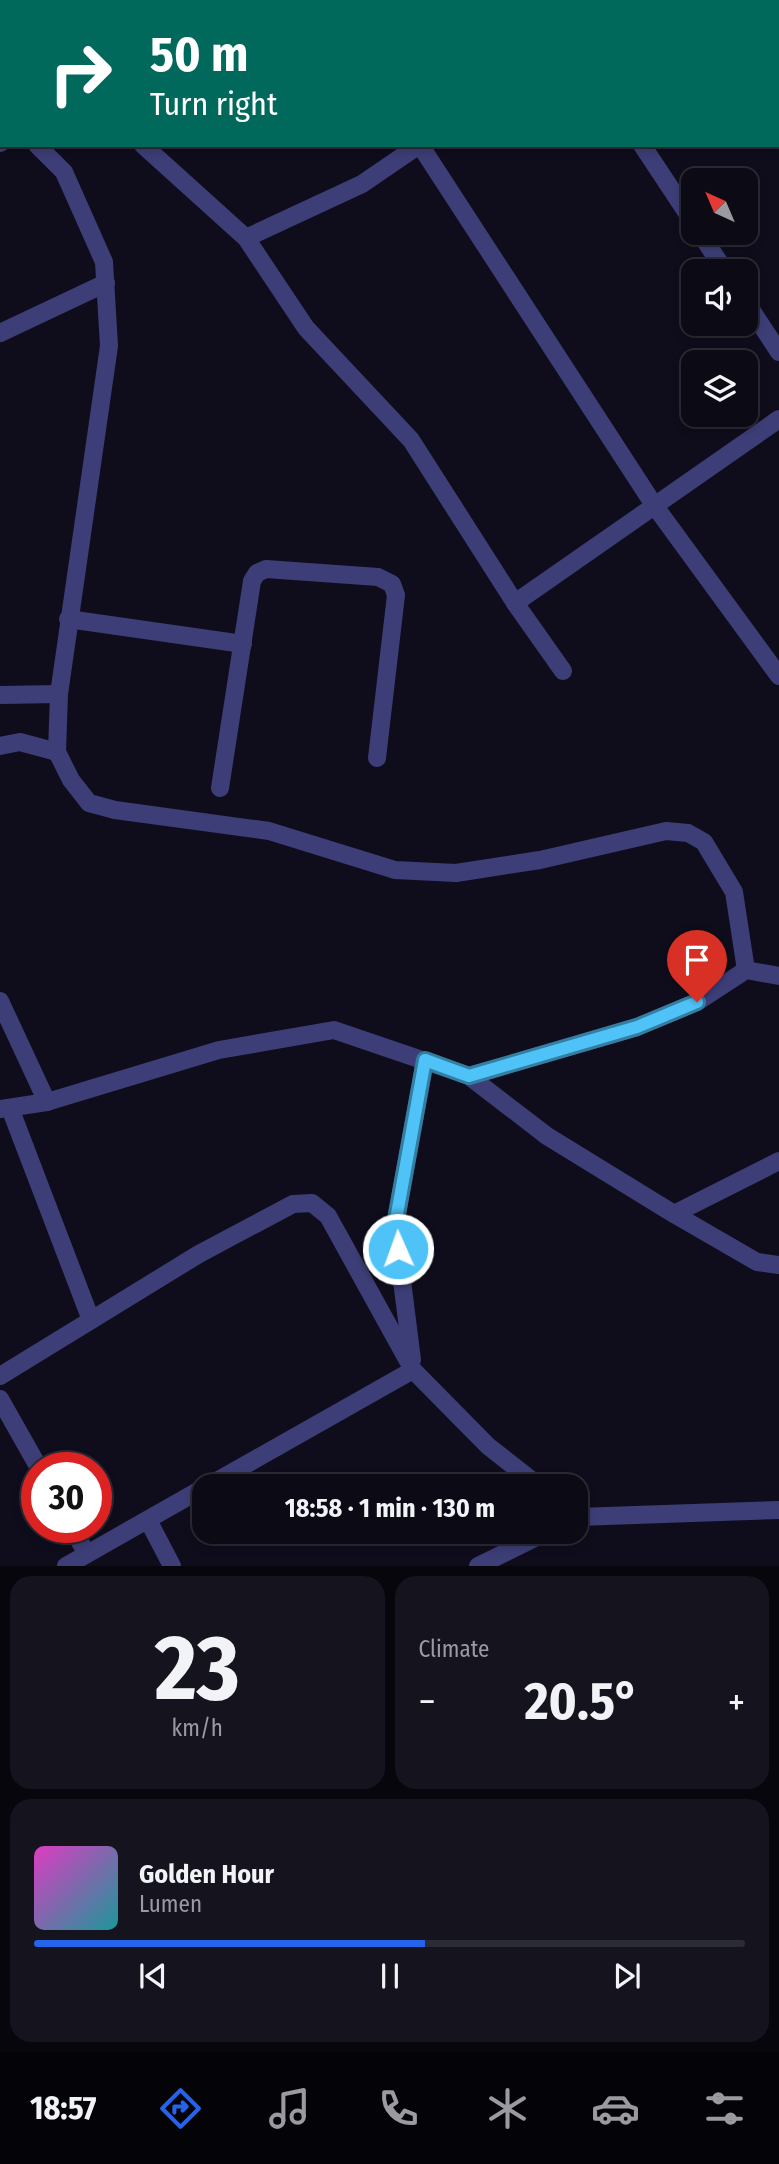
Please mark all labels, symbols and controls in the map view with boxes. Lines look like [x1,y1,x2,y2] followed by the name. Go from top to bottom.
[150,25,248,84] text: 50 m
[35,28,126,119] icon: right
[150,85,277,123] text: Turn right
[681,168,758,245] north arrow
[681,168,758,427] map controls
[681,259,758,336] button: sound
[681,350,758,427] button: layers
[667,930,727,1002] pin
[678,941,716,979] icon: arrive
[361,1212,435,1286] position arrow
[21,1452,112,1543] speed limit sign: 30
[285,1493,495,1524] text: 18:58 · 1 min · 130 m
[155,1614,240,1723] text: 23
[419,1635,489,1663] text: Climate
[525,1670,639,1733] text: 20.5°
[419,1679,436,1725] text: −
[728,1679,745,1725] text: +
[172,1714,223,1742] text: km/h
[139,1859,274,1890] text: Golden Hour
[139,1890,202,1918] text: Lumen
[134,1957,172,1995] icon: previous
[371,1957,409,1995] icon: pause
[608,1957,646,1995] icon: next
[156,2084,205,2133] icon: directions
[265,2084,314,2133] icon: music
[374,2084,423,2133] icon: phone
[483,2084,532,2133] icon: climate
[591,2084,640,2133] icon: car
[700,2084,749,2133] icon: filters
[30,2089,97,2127] text: 18:57

